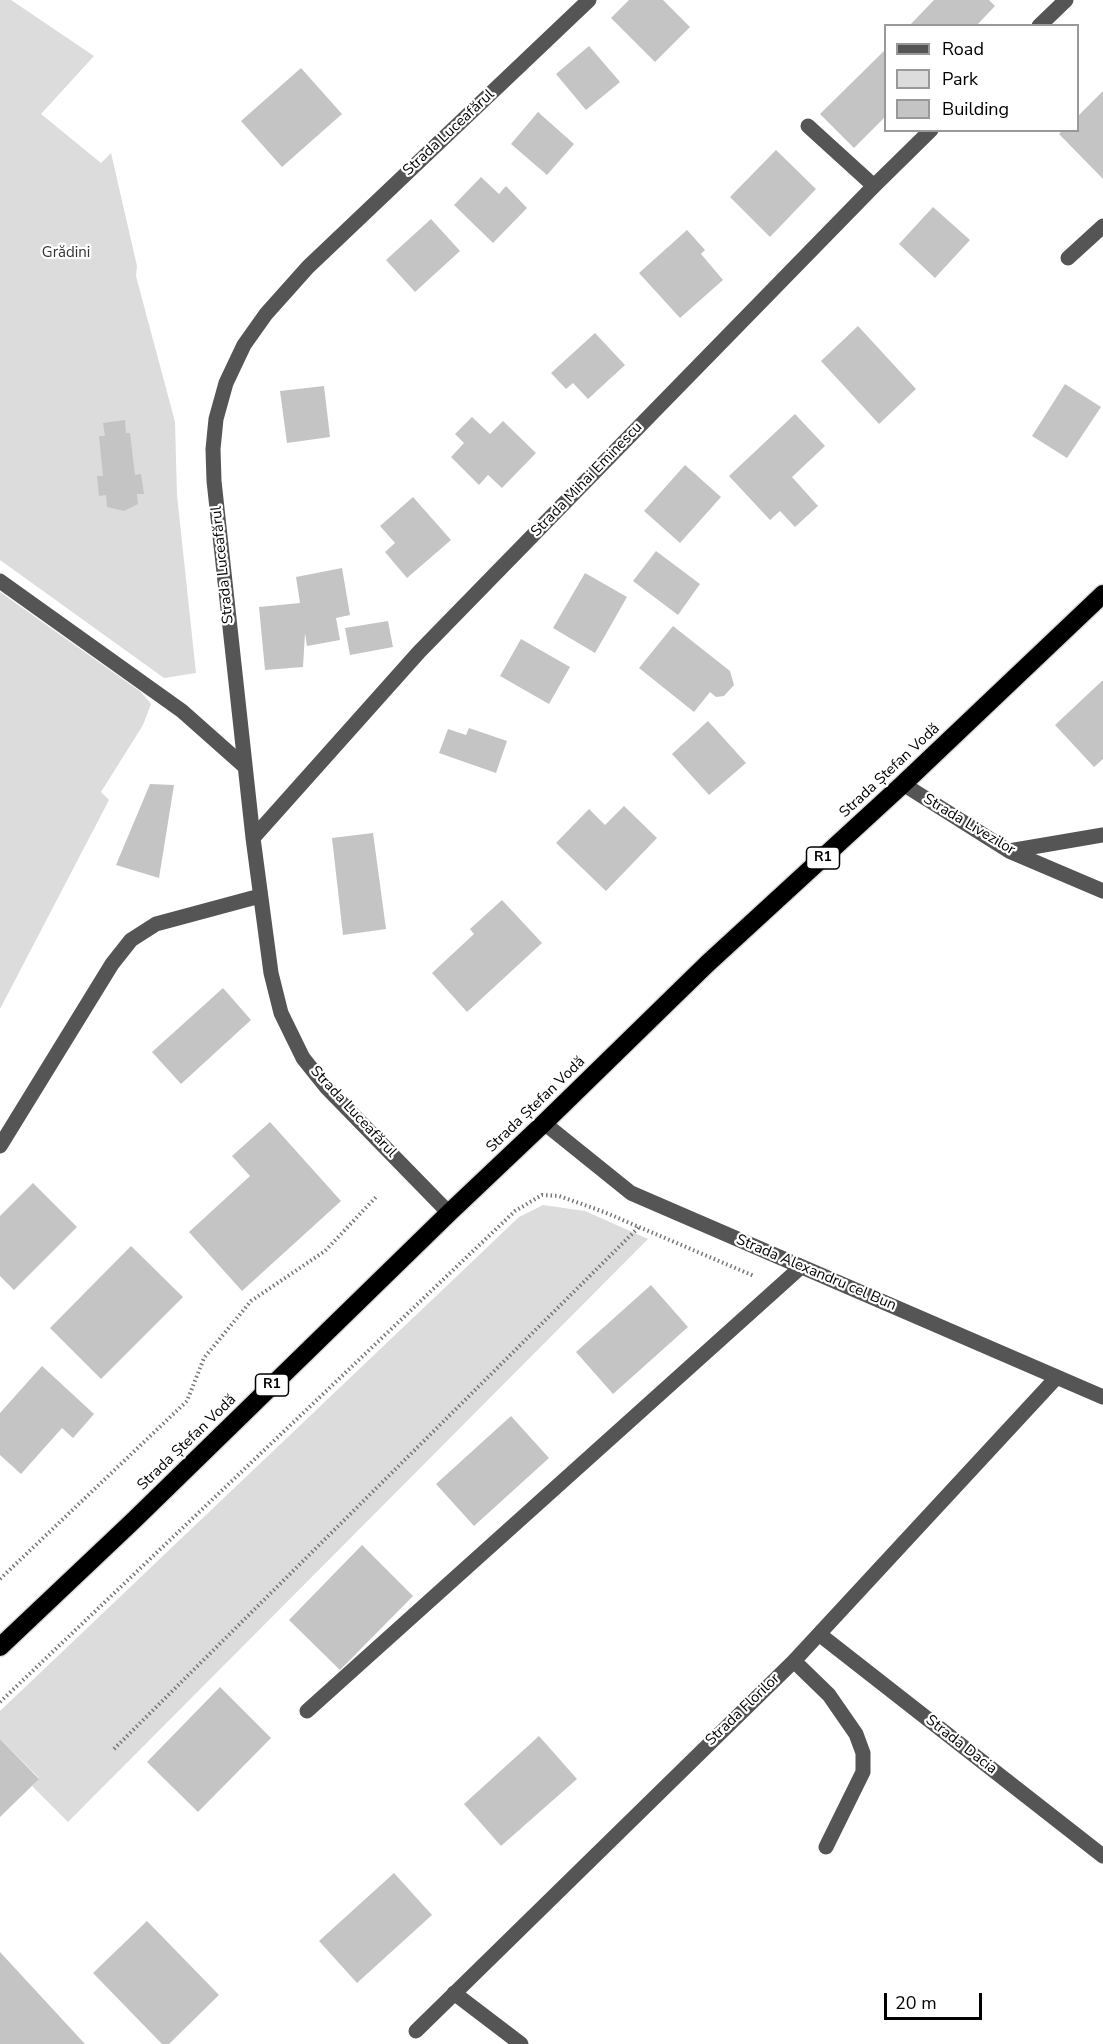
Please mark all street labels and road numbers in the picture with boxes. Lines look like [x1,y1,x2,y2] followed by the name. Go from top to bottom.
[400,86,498,180] street label: Strada Luceafărul
[528,419,646,541] street label: Strada Mihai Eminescu
[208,505,238,625] street label: Strada Luceafărul
[836,720,944,822] street label: Strada Ștefan Vodă
[920,791,1018,859] street label: Strada Livezilor
[806,847,840,869] road number: R1
[483,1053,589,1157] street label: Strada Ștefan Vodă
[306,1063,400,1161] street label: Strada Luceafărul
[733,1231,899,1315] street label: Strada Alexandru cel Bun
[256,1374,288,1396] road number: R1
[134,1391,240,1495] street label: Strada Ștefan Vodă
[702,1670,784,1750] street label: Strada Florilor
[922,1712,1000,1778] street label: Strada Dacia

